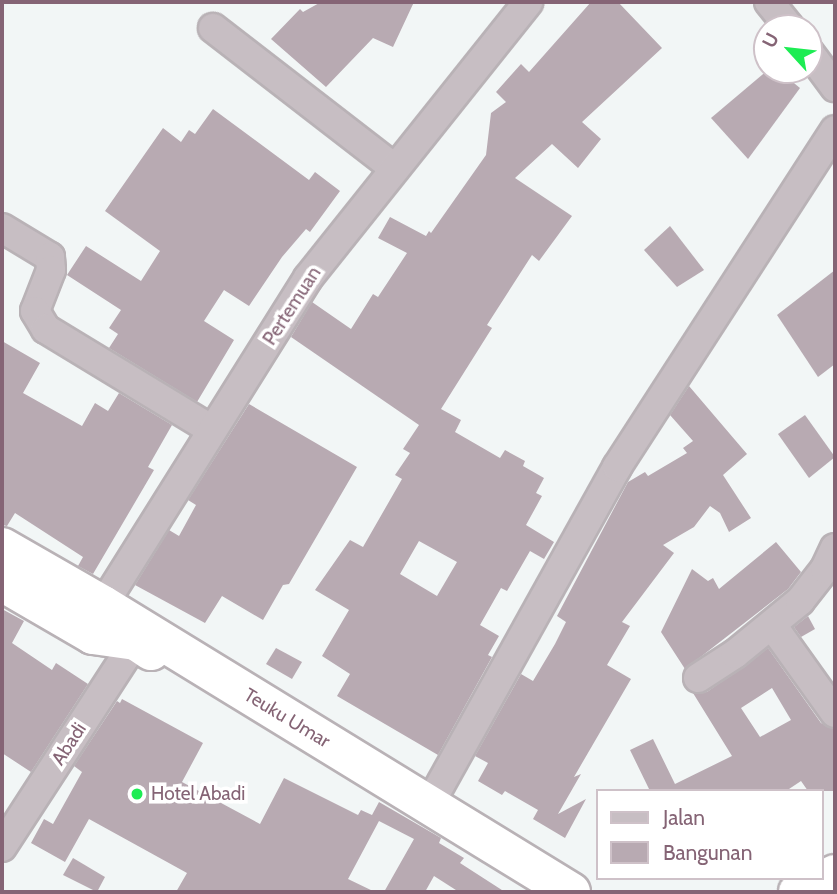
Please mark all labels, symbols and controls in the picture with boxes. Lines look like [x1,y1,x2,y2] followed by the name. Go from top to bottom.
[753,14,823,84] north arrow
[757,29,784,51] text: U
[258,263,326,349] street label: Pertemuan
[240,683,334,753] street label: Teuku Umar
[47,719,91,769] street label: Abadi
[151,783,245,805] place label: Hotel Abadi
[129,786,145,802] marker: Hotel Abadi
[596,789,823,880] legend
[663,805,705,830] text: Jalan
[663,840,752,865] text: Bangunan

